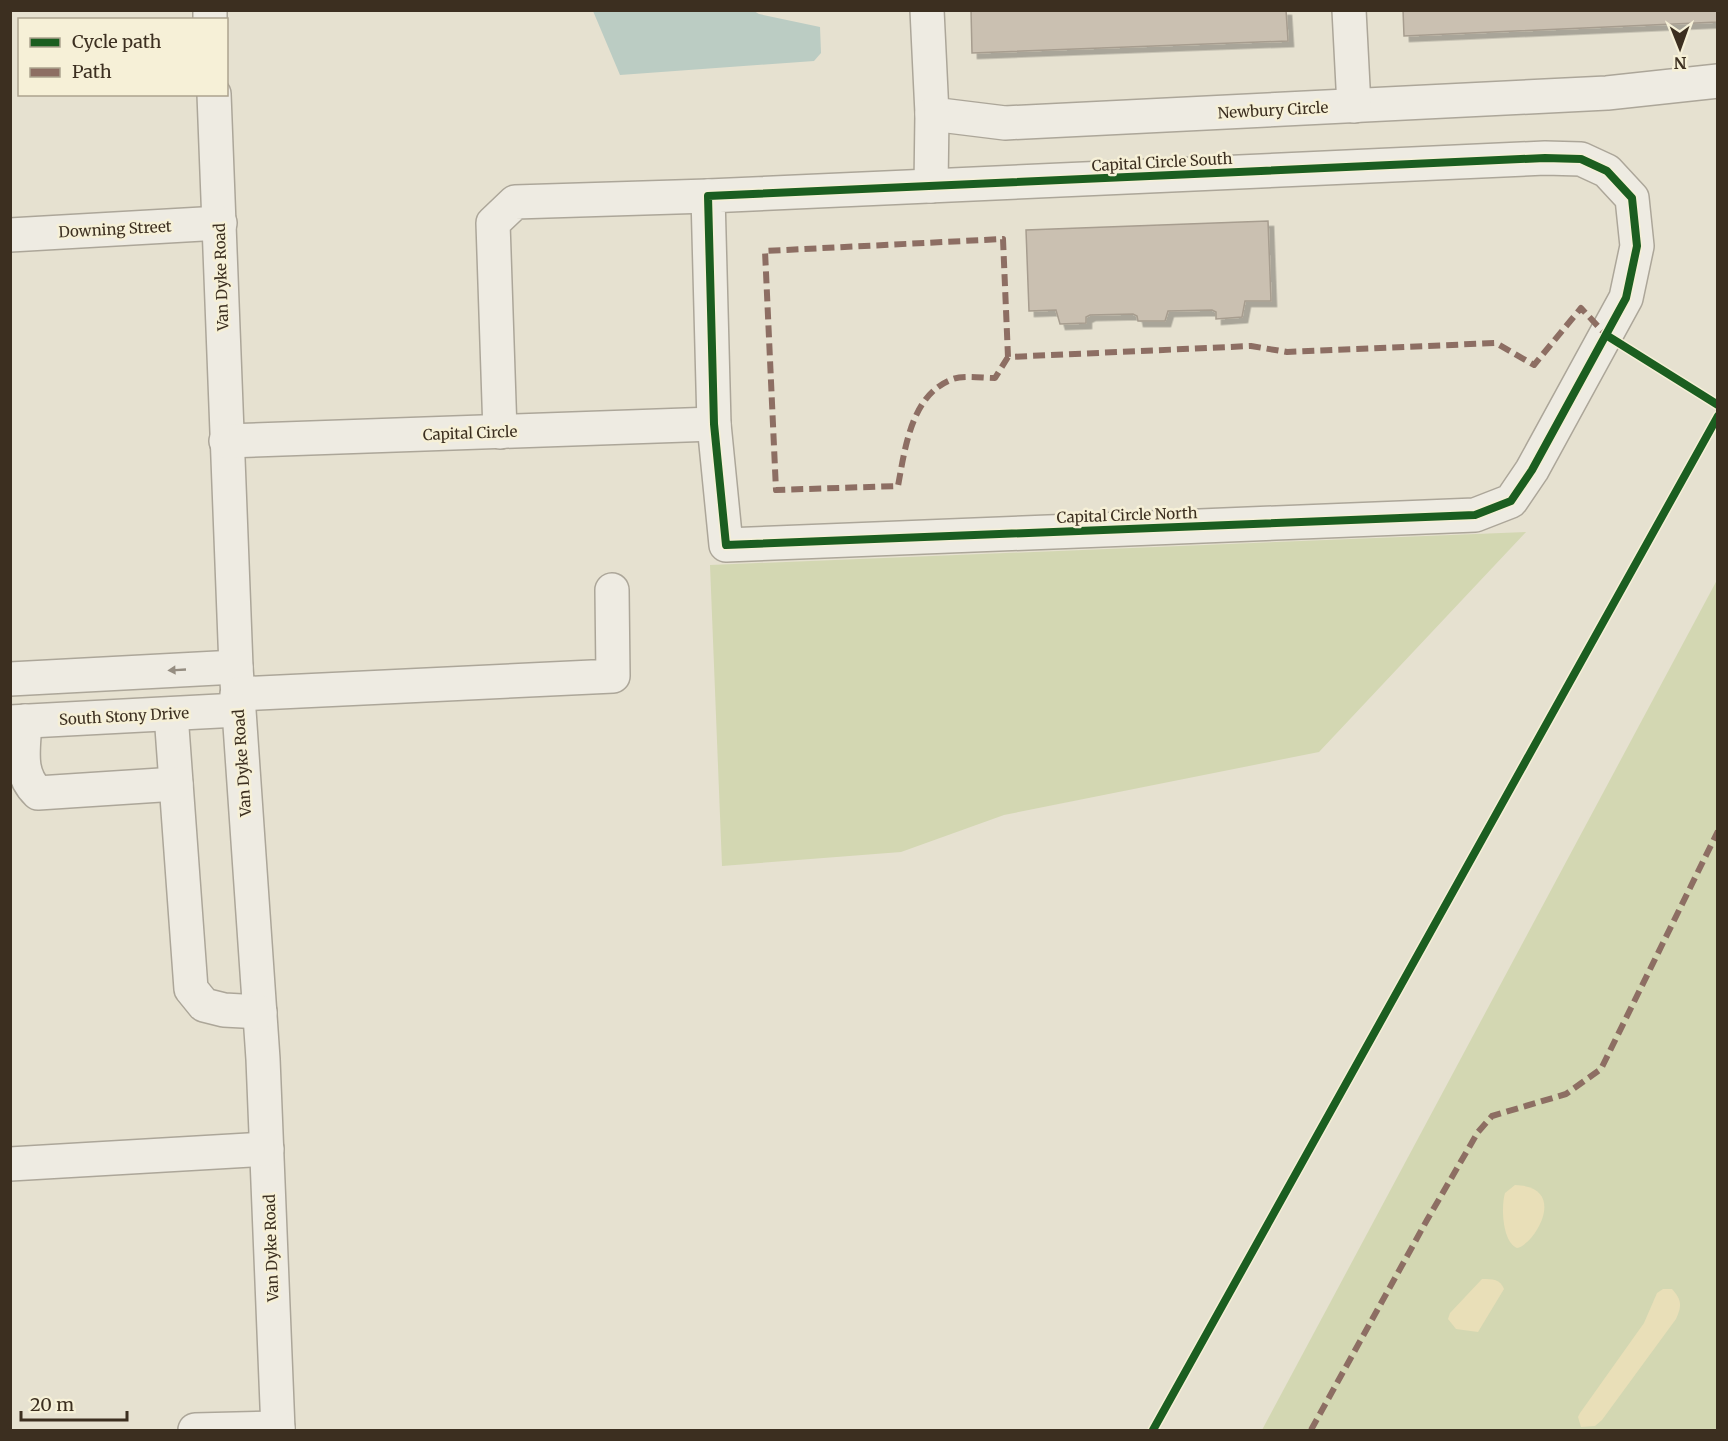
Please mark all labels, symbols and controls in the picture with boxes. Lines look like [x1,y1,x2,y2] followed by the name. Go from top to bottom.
[18,18,228,96] legend
[1650,18,1710,78] north arrow
[72,30,162,53] text: Cycle path
[1673,53,1687,73] text: N
[72,60,112,83] text: Path
[1217,98,1329,122] street label: Newbury Circle
[1091,149,1233,175] street label: Capital Circle South
[58,217,172,241] street label: Downing Street
[210,223,232,332] street label: Van Dyke Road
[422,422,518,444] street label: Capital Circle
[1056,503,1198,527] street label: Capital Circle North
[168,666,187,675] one-way arrow
[59,703,190,729] street label: South Stony Drive
[229,709,255,818] street label: Van Dyke Road
[260,1194,282,1303] street label: Van Dyke Road
[21,1384,128,1422] scale bar
[30,1393,74,1416] text: 20 m

